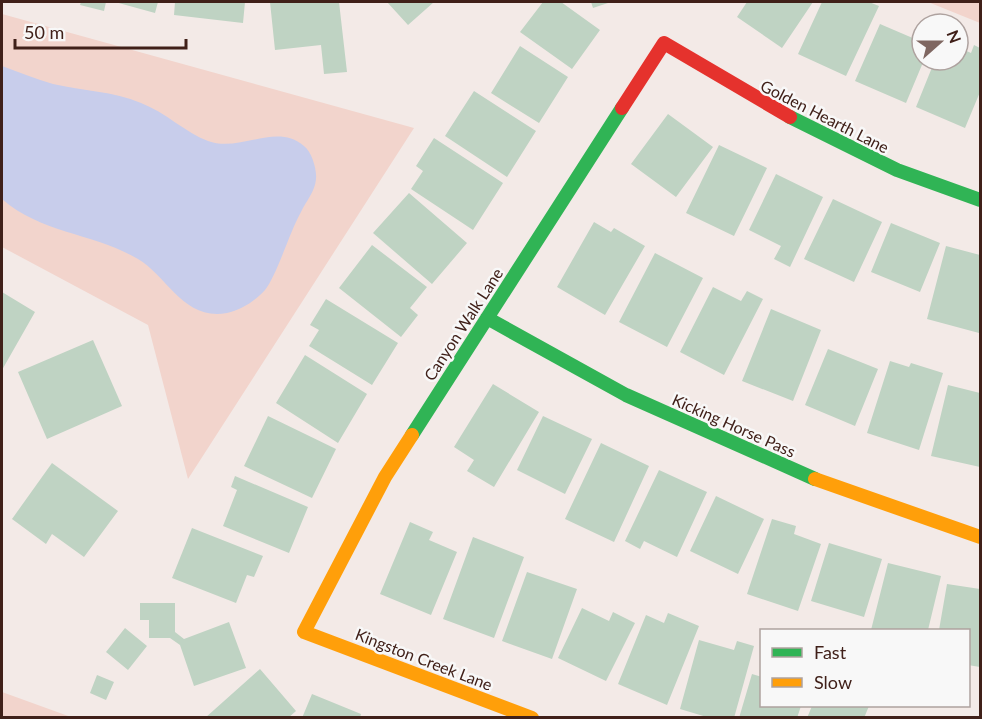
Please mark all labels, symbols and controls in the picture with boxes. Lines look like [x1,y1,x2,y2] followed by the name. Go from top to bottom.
[15,12,186,50] scale bar
[910,12,970,72] north arrow
[24,21,64,43] text: 50 m
[943,27,966,46] text: N
[758,75,892,157] street label: Golden Hearth Lane
[420,264,506,384] street label: Canyon Walk Lane
[669,389,799,461] street label: Kicking Horse Pass
[353,624,495,694] street label: Kingston Creek Lane
[760,629,970,707] legend
[814,641,847,663] text: Fast
[814,671,852,693] text: Slow

